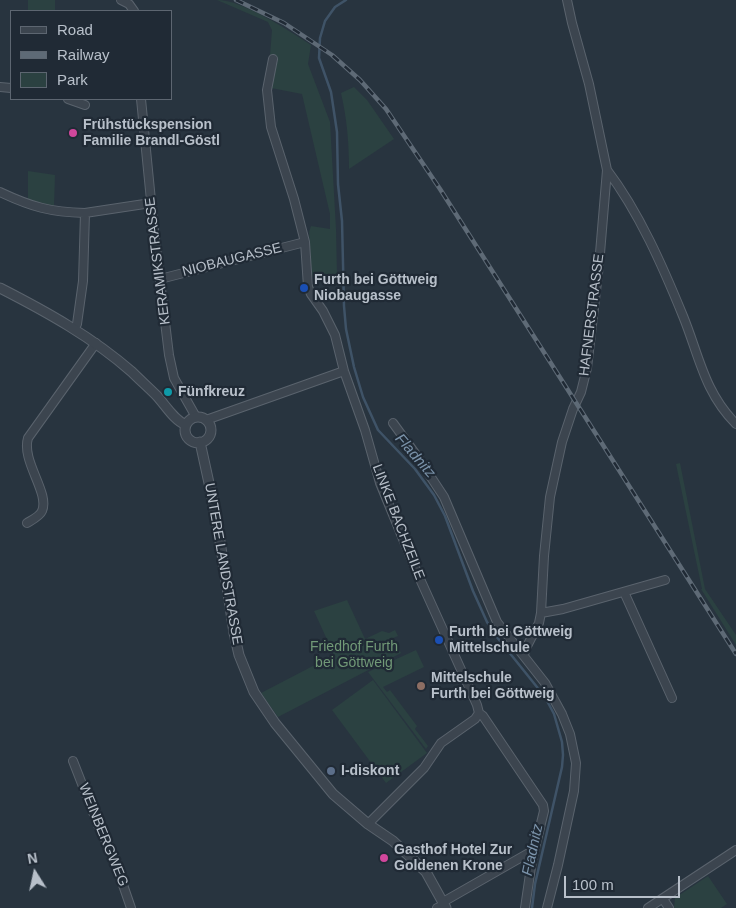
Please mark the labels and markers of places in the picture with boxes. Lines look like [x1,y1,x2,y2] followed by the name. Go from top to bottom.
[83,117,220,150] place label: Frühstückspension Familie Brandl-Göstl
[67,127,79,139] marker: Frühstückspension Familie Brandl-Göstl
[314,272,438,304] place label: Furth bei Göttweig Niobaugasse
[298,282,310,294] marker: Furth bei Göttweig Niobaugasse
[178,384,245,400] place label: Fünfkreuz
[162,386,174,398] marker: Fünfkreuz
[449,624,573,656] place label: Furth bei Göttweig Mittelschule
[433,634,445,646] marker: Furth bei Göttweig Mittelschule
[431,670,555,702] place label: Mittelschule Furth bei Göttweig
[415,680,427,692] marker: Mittelschule Furth bei Göttweig
[341,763,399,779] place label: I-diskont
[325,765,337,777] marker: I-diskont
[394,842,512,874] place label: Gasthof Hotel Zur Goldenen Krone
[378,852,390,864] marker: Gasthof Hotel Zur Goldenen Krone

